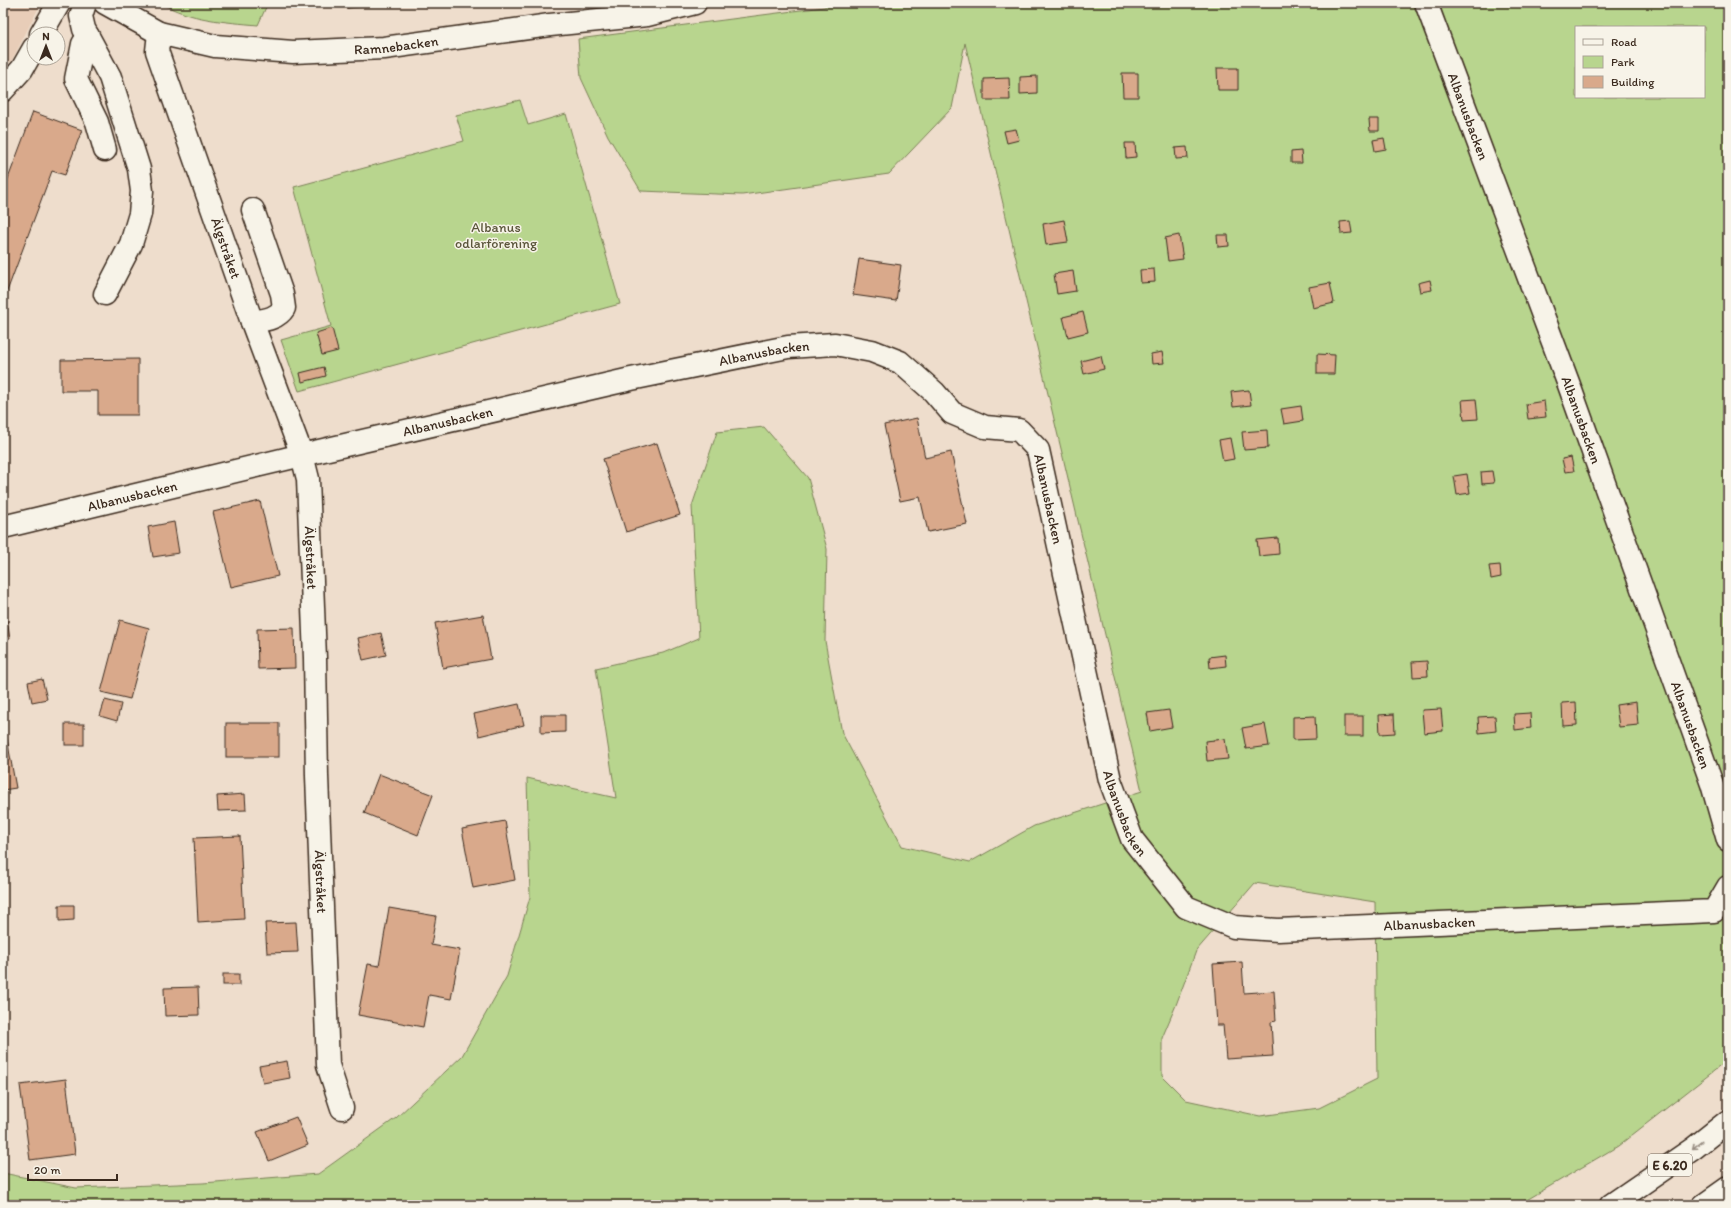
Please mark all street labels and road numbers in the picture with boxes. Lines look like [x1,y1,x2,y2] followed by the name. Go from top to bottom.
[354,33,440,58] street label: Ramnebacken
[1444,71,1492,163] street label: Albanusbacken
[207,216,244,281] street label: Älgstråket
[717,338,811,370] street label: Albanusbacken
[1557,374,1605,467] street label: Albanusbacken
[401,403,495,440] street label: Albanusbacken
[1030,452,1066,546] street label: Albanusbacken
[86,477,180,515] street label: Albanusbacken
[301,526,320,590] street label: Älgstråket
[1667,679,1714,772] street label: Albanusbacken
[1099,769,1151,860] street label: Albanusbacken
[311,850,330,914] street label: Älgstråket
[1383,913,1476,934] street label: Albanusbacken
[1648,1154,1692,1176] road number: E 6.20

